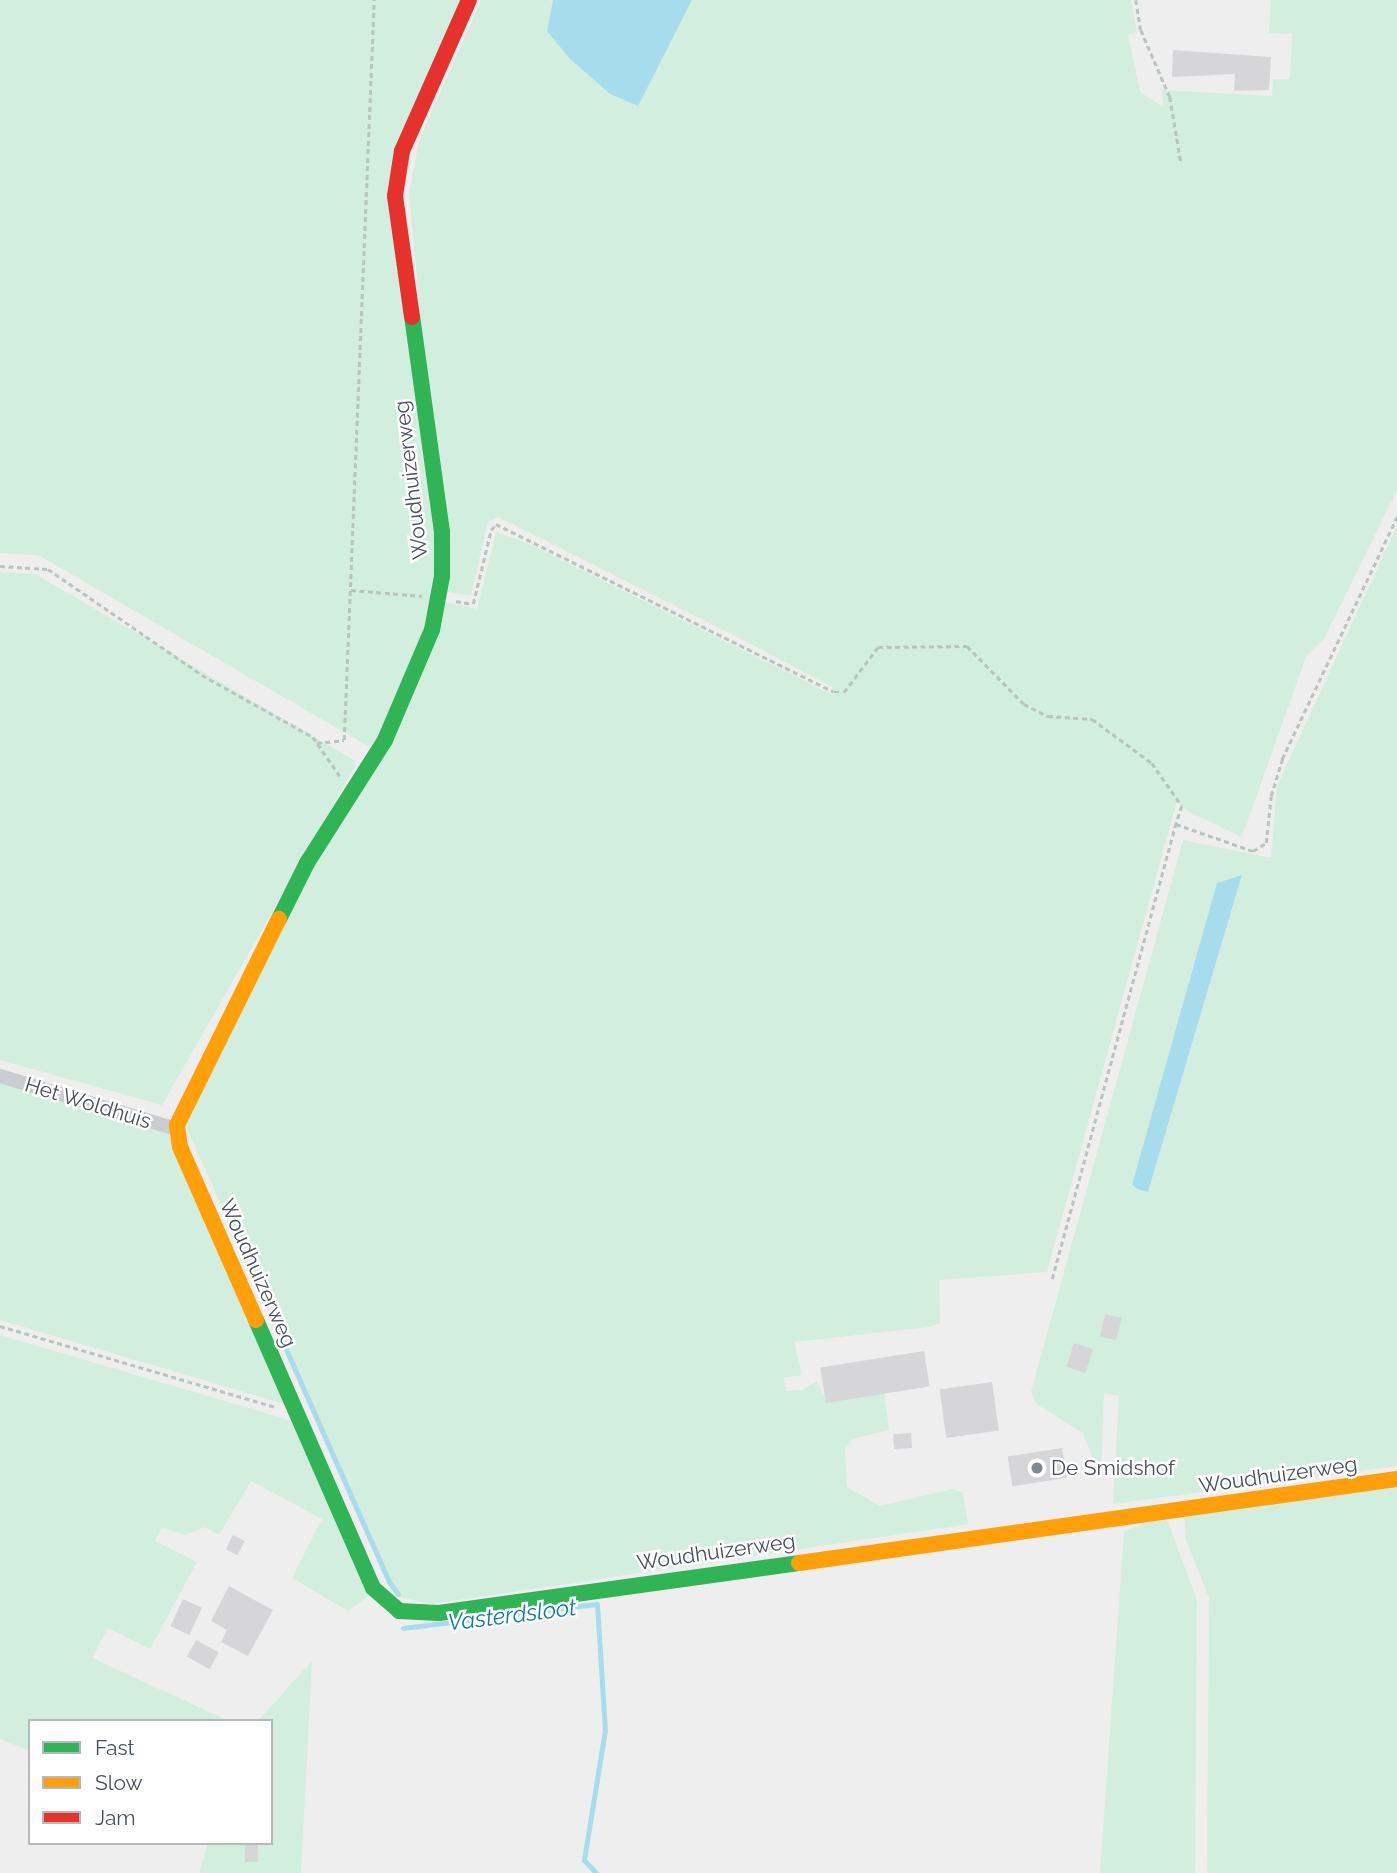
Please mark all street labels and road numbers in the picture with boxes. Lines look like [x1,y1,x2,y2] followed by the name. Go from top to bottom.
[389,399,433,561] street label: Woudhuizerweg
[22,1072,154,1134] street label: Het Woldhuis
[214,1195,302,1351] street label: Woudhuizerweg
[1197,1451,1359,1499] street label: Woudhuizerweg
[635,1528,797,1576] street label: Woudhuizerweg

